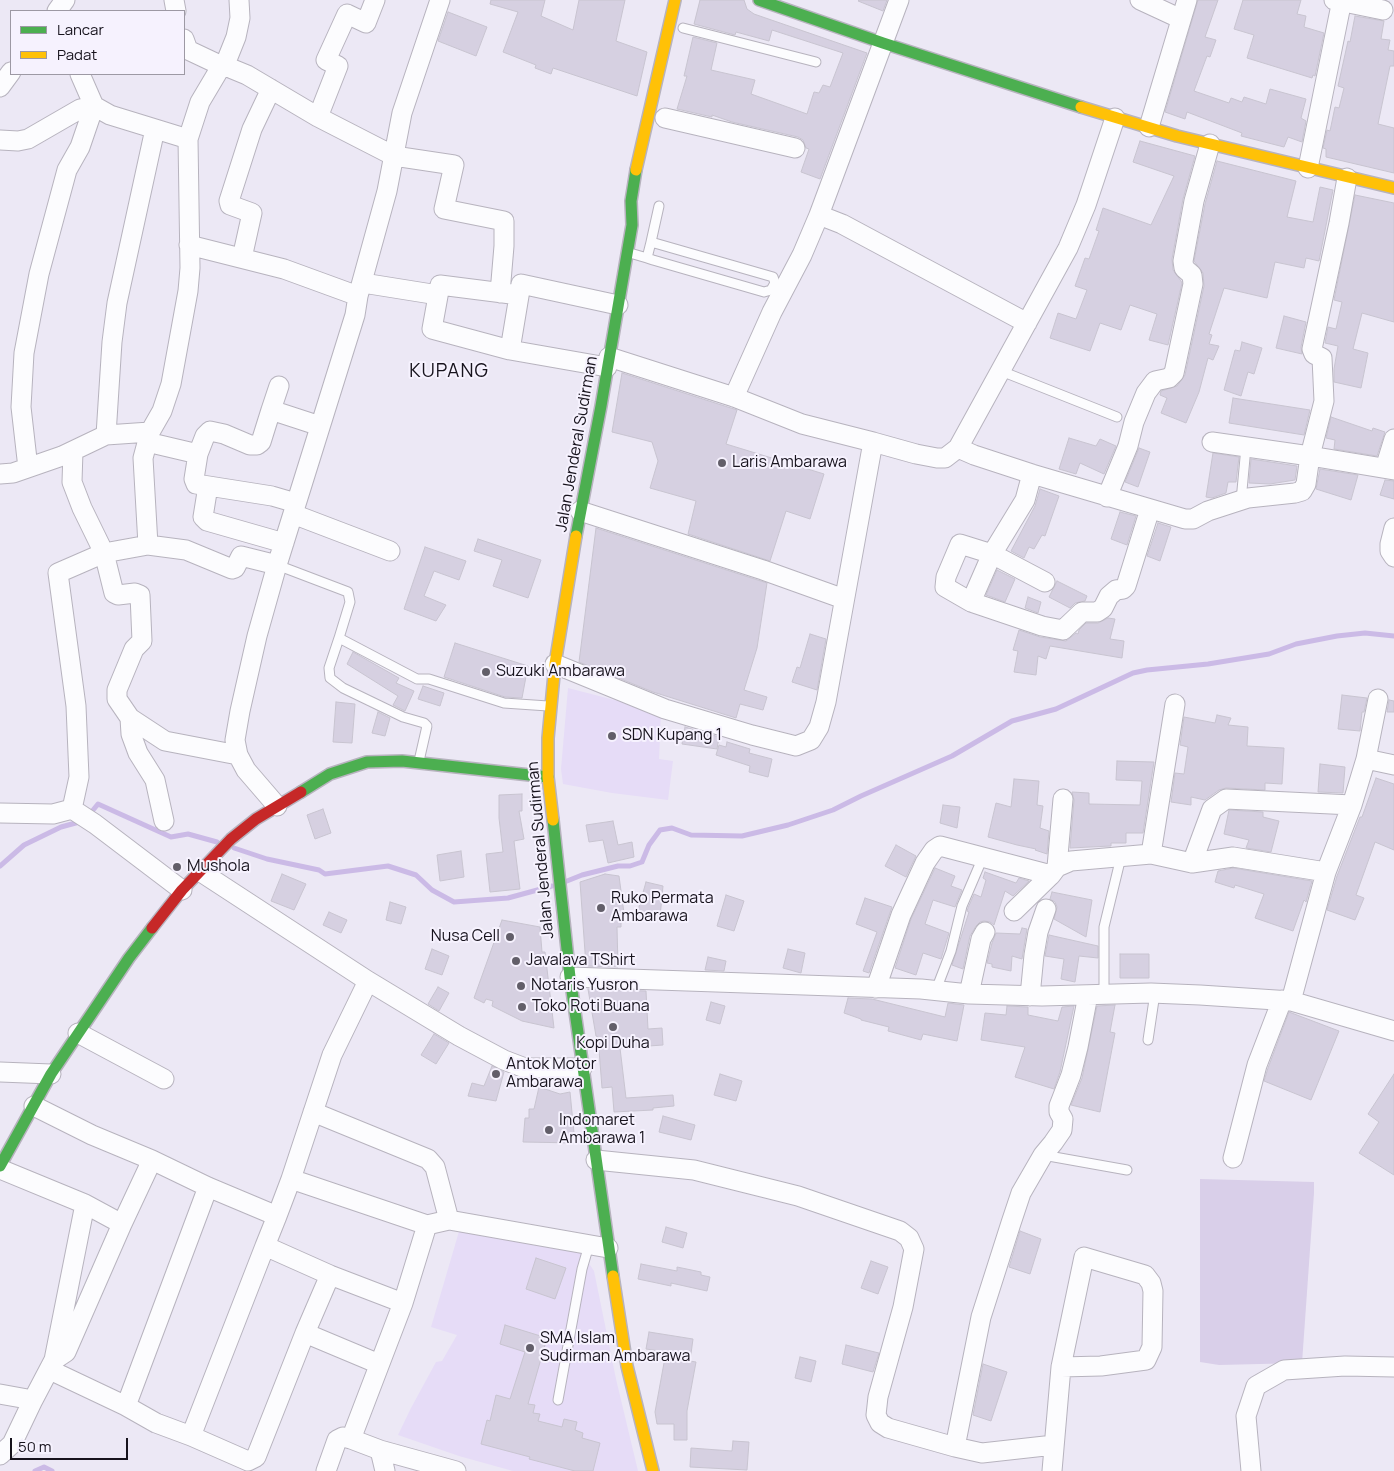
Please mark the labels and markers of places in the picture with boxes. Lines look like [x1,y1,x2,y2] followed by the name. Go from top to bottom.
[732,453,847,473] place label: Laris Ambarawa
[716,457,728,469] marker: Laris Ambarawa
[496,662,625,682] place label: Suzuki Ambarawa
[480,666,492,678] marker: Suzuki Ambarawa
[622,726,722,746] place label: SDN Kupang 1
[606,730,618,742] marker: SDN Kupang 1
[187,857,250,877] place label: Mushola
[171,861,183,873] marker: Mushola
[611,889,714,927] place label: Ruko Permata Ambarawa
[595,902,607,914] marker: Ruko Permata Ambarawa
[431,927,500,947] place label: Nusa Cell
[504,931,516,943] marker: Nusa Cell
[526,951,635,971] place label: Javalava TShirt
[510,955,522,967] marker: Javalava TShirt
[531,976,639,996] place label: Notaris Yusron
[515,980,527,992] marker: Notaris Yusron
[532,997,650,1017] place label: Toko Roti Buana
[516,1001,528,1013] marker: Toko Roti Buana
[607,1021,619,1033] marker: Kopi Duha
[576,1034,650,1054] place label: Kopi Duha
[506,1055,597,1093] place label: Antok Motor Ambarawa
[490,1068,502,1080] marker: Antok Motor Ambarawa
[559,1111,645,1149] place label: Indomaret Ambarawa 1
[543,1124,555,1136] marker: Indomaret Ambarawa 1
[540,1329,690,1367] place label: SMA Islam Sudirman Ambarawa
[524,1342,536,1354] marker: SMA Islam Sudirman Ambarawa

